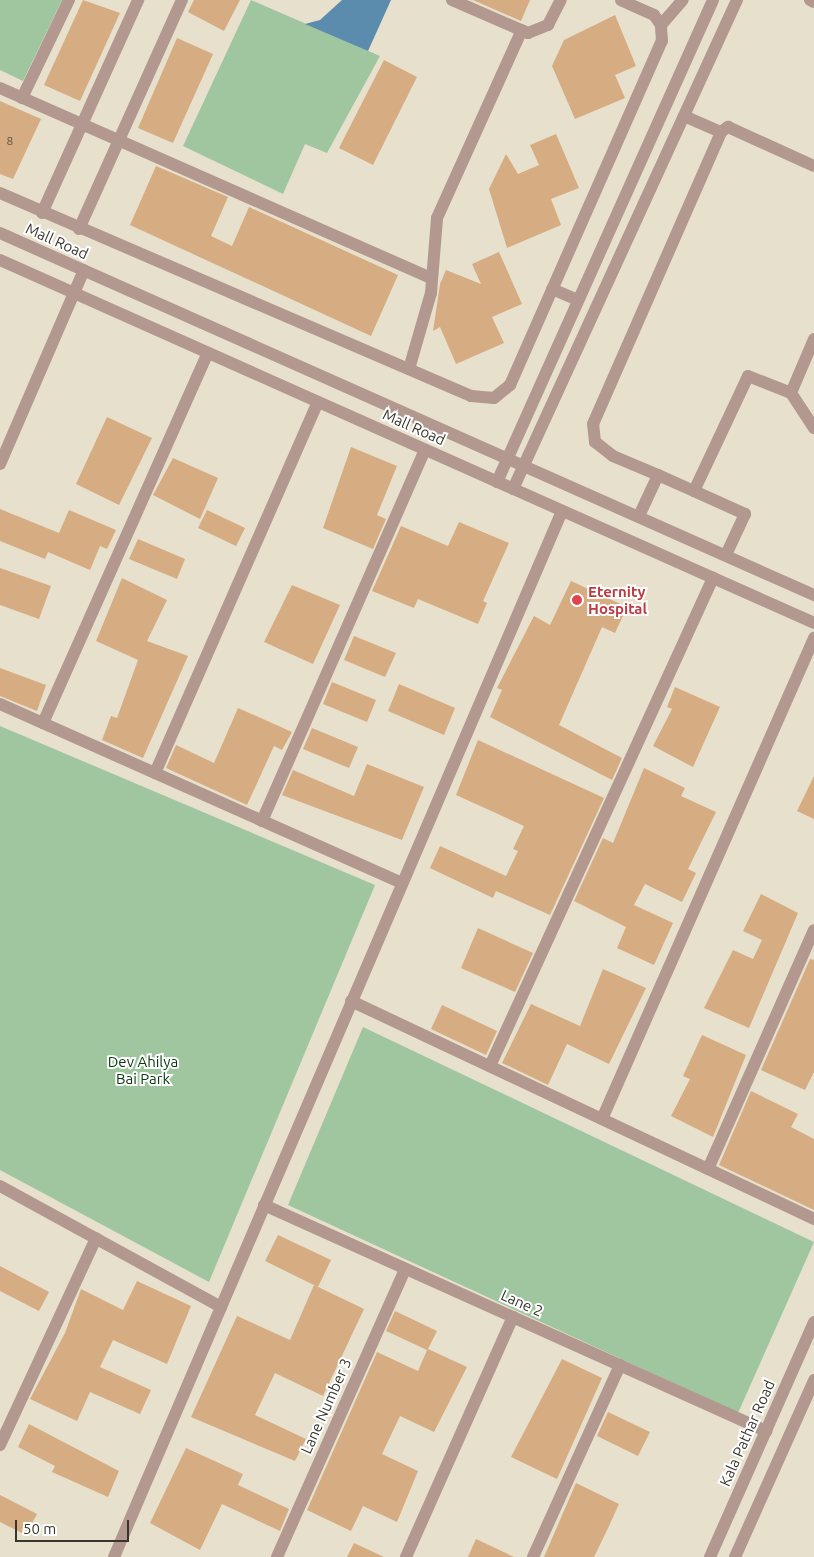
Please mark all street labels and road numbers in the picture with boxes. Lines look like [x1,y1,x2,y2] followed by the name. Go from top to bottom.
[23,219,91,263] street label: Mall Road
[380,405,448,449] street label: Mall Road
[498,1286,546,1320] street label: Lane 2
[297,1356,355,1456] street label: Lane Number 3
[716,1377,778,1489] street label: Kala Pathar Road

